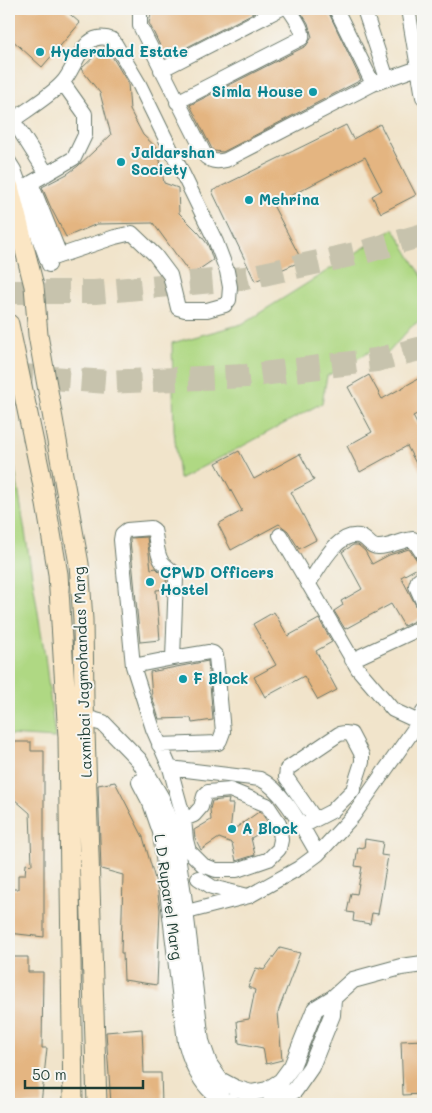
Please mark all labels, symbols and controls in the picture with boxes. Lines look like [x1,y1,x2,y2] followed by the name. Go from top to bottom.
[50,41,188,61] place label: Hyderabad Estate
[34,46,46,58] marker: Hyderabad Estate
[212,81,303,101] place label: Simla House
[307,86,319,98] marker: Simla House
[131,142,215,179] place label: Jaldarshan Society
[115,156,127,168] marker: Jaldarshan Society
[259,189,320,209] place label: Mehrina
[243,194,255,206] marker: Mehrina
[160,562,274,599] place label: CPWD Officers Hostel
[68,566,96,778] street label: Laxmibai Jagmohandas Marg
[144,576,156,588] marker: CPWD Officers Hostel
[193,668,248,688] place label: F Block
[177,673,189,685] marker: F Block
[242,818,298,838] place label: A Block
[226,823,238,835] marker: A Block
[150,833,188,961] street label: L D Ruparel Marg
[25,1058,142,1090] scale bar
[32,1064,67,1084] text: 50 m

